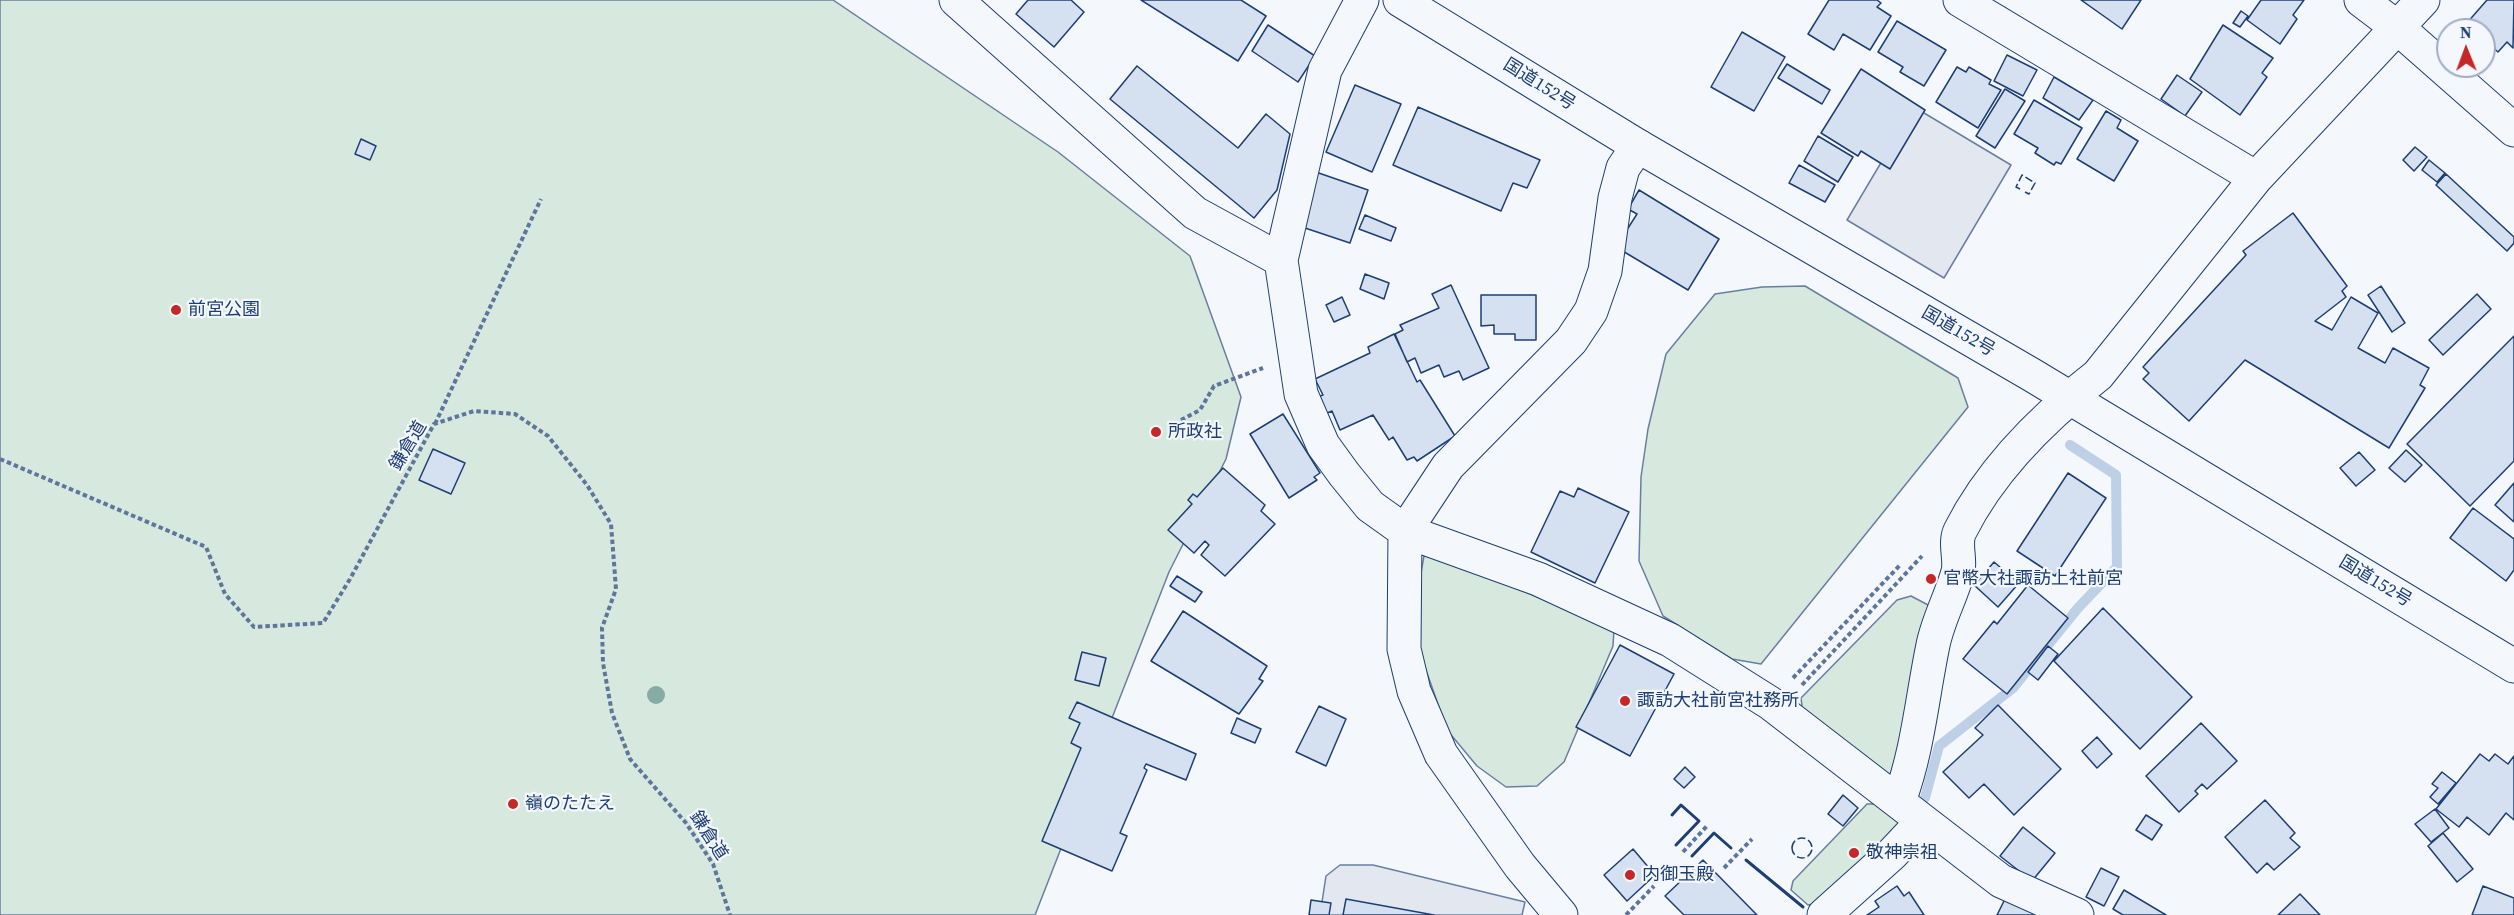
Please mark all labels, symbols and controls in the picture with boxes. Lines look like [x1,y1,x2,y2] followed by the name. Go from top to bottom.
[2436,18,2496,78] north arrow
[2460,21,2472,43] text: N
[1499,54,1579,116] street label: 国道152号
[188,299,260,321] place label: 前宮公園
[1918,302,1998,362] street label: 国道152号
[169,303,183,317] marker: 前宮公園
[386,417,432,475] street label: 鎌倉道
[1168,421,1222,443] place label: 所政社
[1149,425,1163,439] marker: 所政社
[2335,552,2415,612] street label: 国道152号
[1943,568,2123,590] place label: 官幣大社諏訪上社前宮
[1924,572,1938,586] marker: 官幣大社諏訪上社前宮
[1637,690,1799,712] place label: 諏訪大社前宮社務所
[1618,694,1632,708] marker: 諏訪大社前宮社務所
[525,793,615,815] place label: 嶺のたたえ
[506,797,520,811] marker: 嶺のたたえ
[684,807,732,865] street label: 鎌倉道
[1866,842,1938,864] place label: 敬神崇祖
[1847,846,1861,860] marker: 敬神崇祖
[1642,864,1714,886] place label: 内御玉殿
[1623,868,1637,882] marker: 内御玉殿

